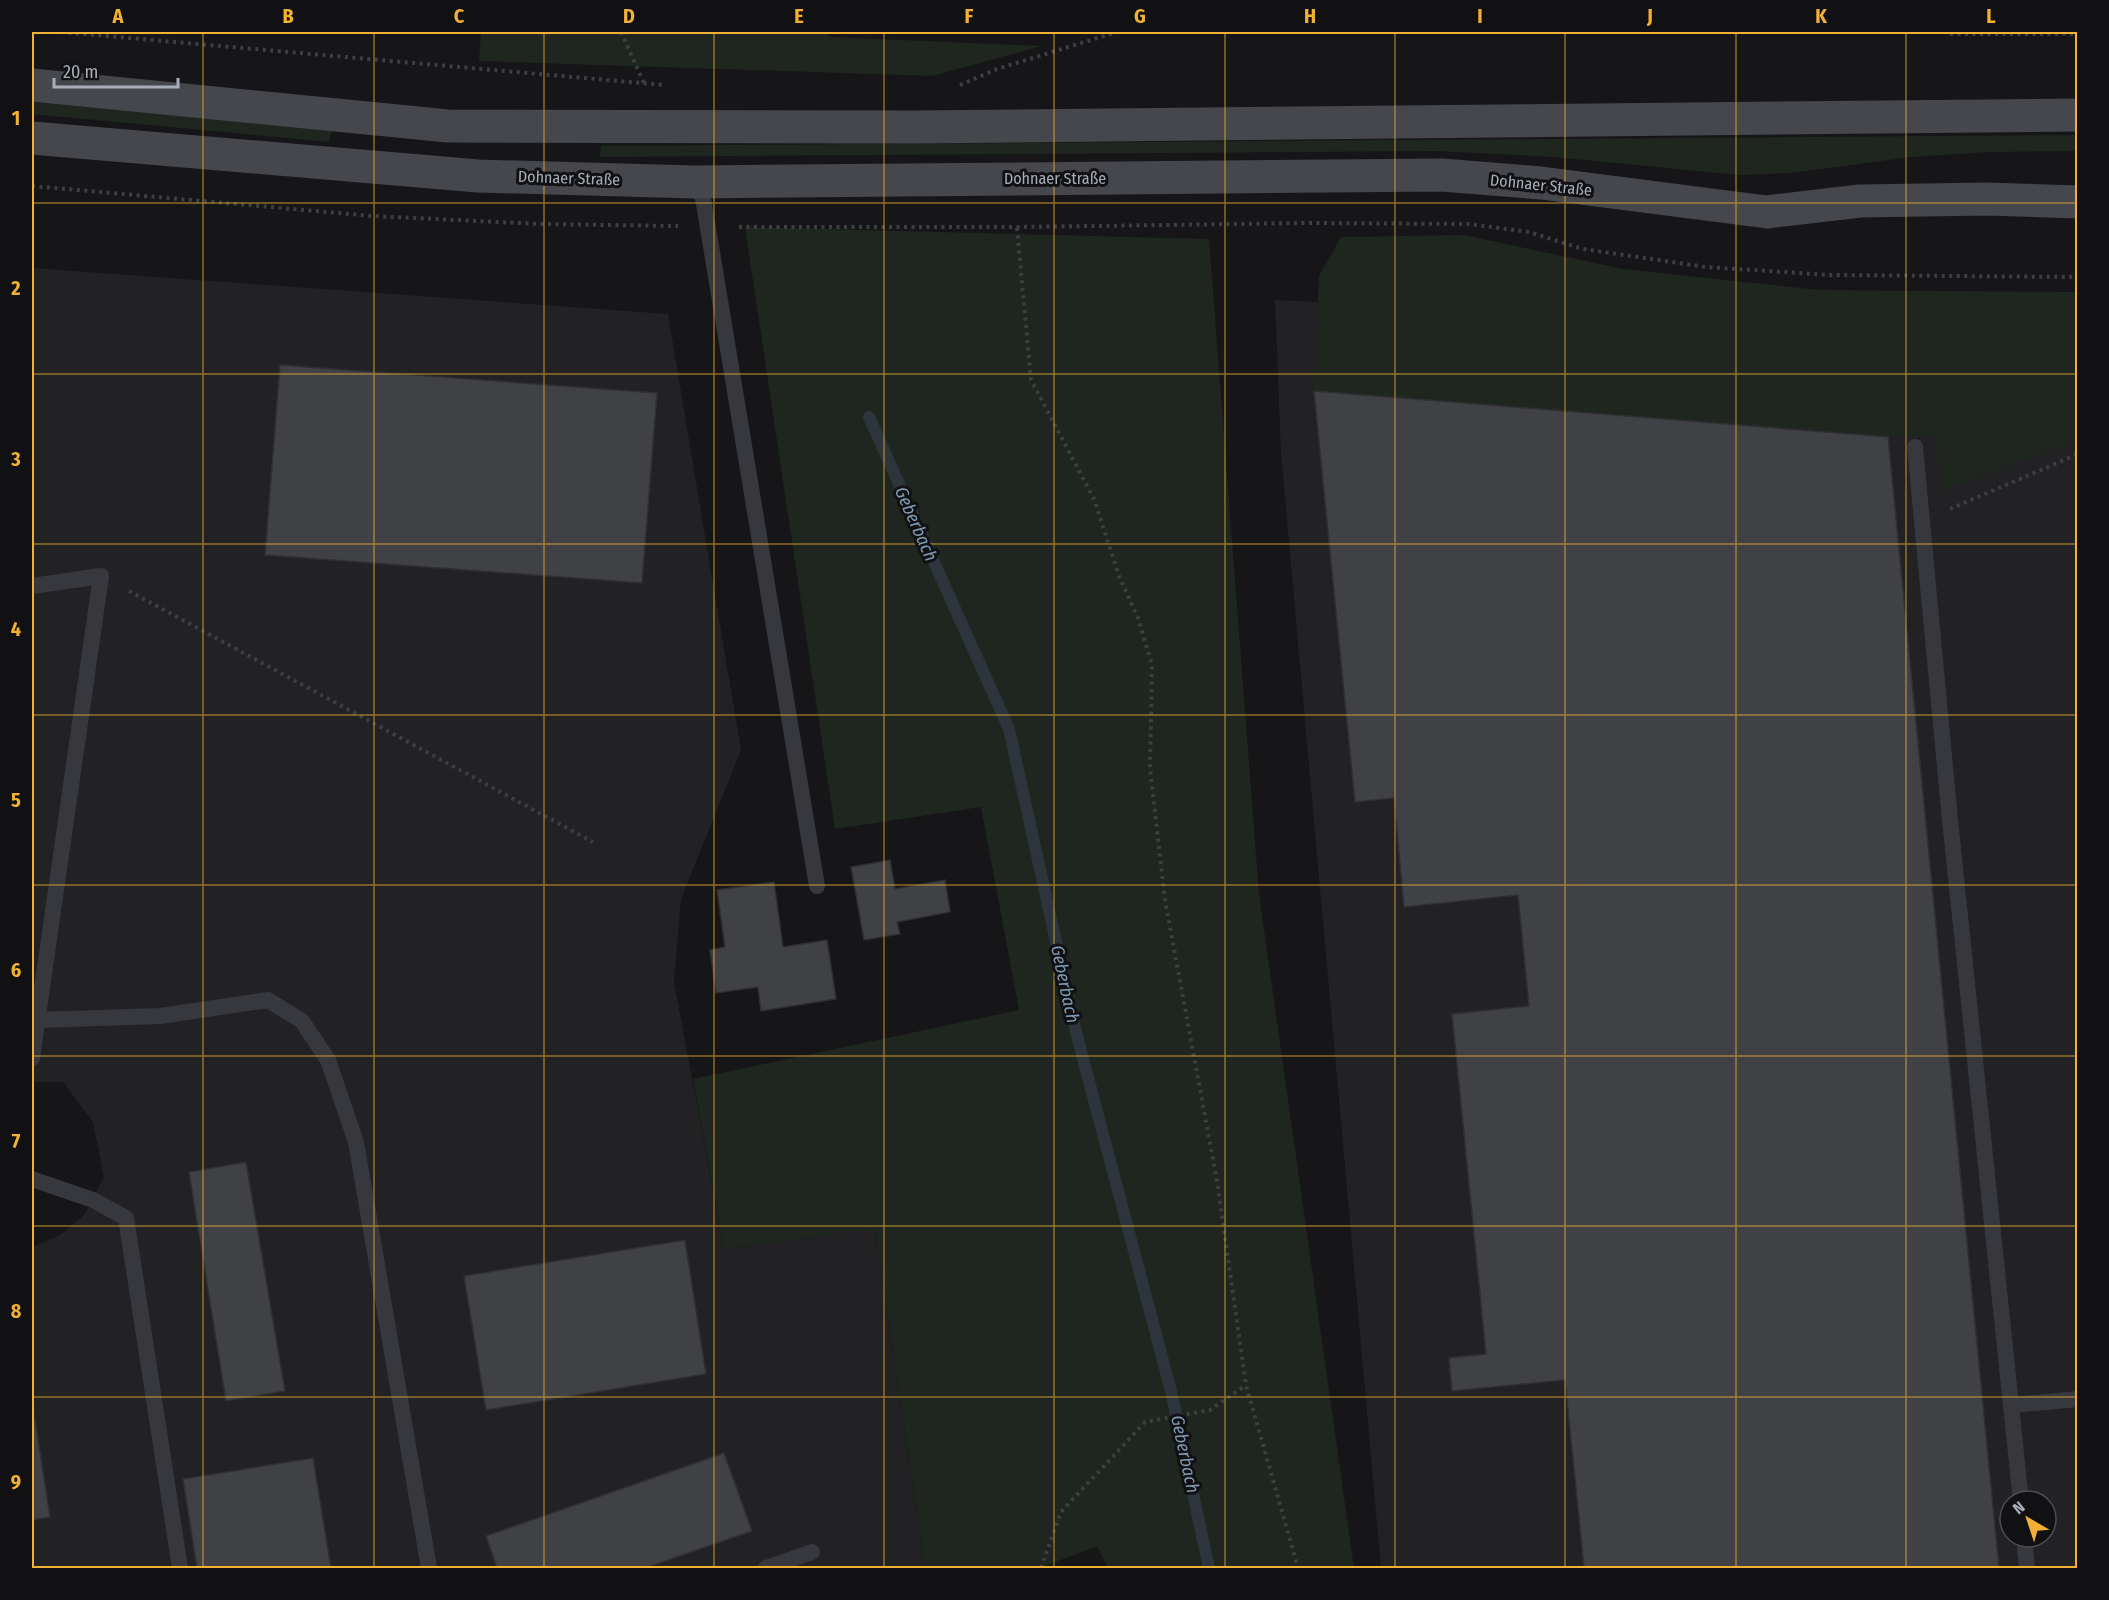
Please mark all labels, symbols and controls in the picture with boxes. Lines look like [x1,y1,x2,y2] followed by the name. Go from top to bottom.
[112,4,125,28] text: A
[282,4,294,28] text: B
[454,4,465,28] text: C
[623,4,635,28] text: D
[794,4,804,28] text: E
[965,4,974,28] text: F
[1134,4,1146,28] text: G
[1304,4,1316,28] text: H
[1477,4,1483,28] text: I
[1646,4,1653,28] text: J
[1815,4,1827,28] text: K
[1986,4,1996,28] text: L
[54,51,178,89] scale bar
[63,61,98,83] text: 20 m
[12,106,20,130] text: 1
[518,167,621,189] street label: Dohnaer Straße
[1004,169,1106,188] street label: Dohnaer Straße
[1489,170,1593,200] street label: Dohnaer Straße
[10,276,21,300] text: 2
[10,447,21,471] text: 3
[890,483,942,565] water label: Geberbach
[11,617,21,641] text: 4
[11,788,21,812] text: 5
[1046,943,1084,1025] water label: Geberbach
[11,958,21,982] text: 6
[12,1129,21,1153] text: 7
[11,1299,22,1323] text: 8
[1166,1413,1204,1495] water label: Geberbach
[11,1470,21,1494] text: 9
[1998,1489,2058,1549] north arrow
[2009,1497,2029,1518] text: N

